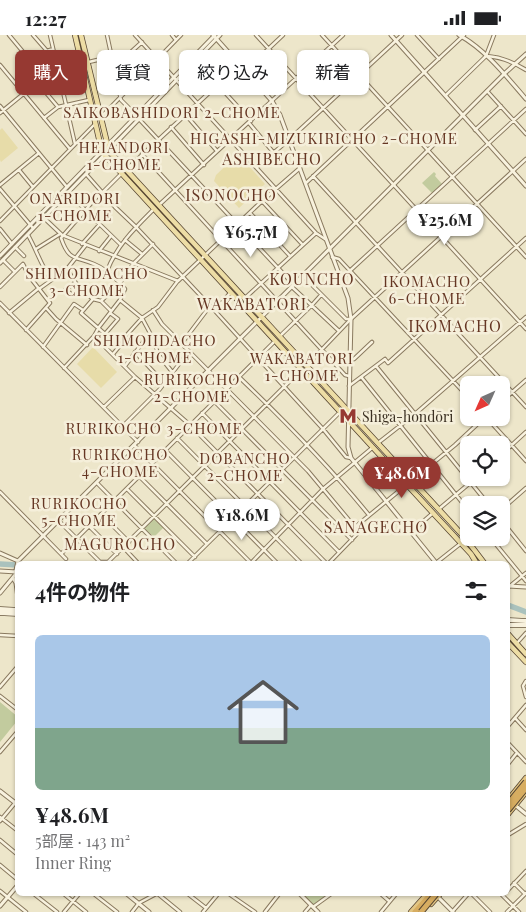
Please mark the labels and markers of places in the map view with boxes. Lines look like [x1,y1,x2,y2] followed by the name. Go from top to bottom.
[404,203,486,246] pin: ¥25.6M
[210,215,292,258] pin: ¥65.7M
[338,406,358,426] metro station icon: Shiga-hondōri
[362,407,453,426] place label: Shiga-hondōri
[361,457,443,499] pin: ¥48.6M
[201,499,283,541] pin: ¥18.6M

